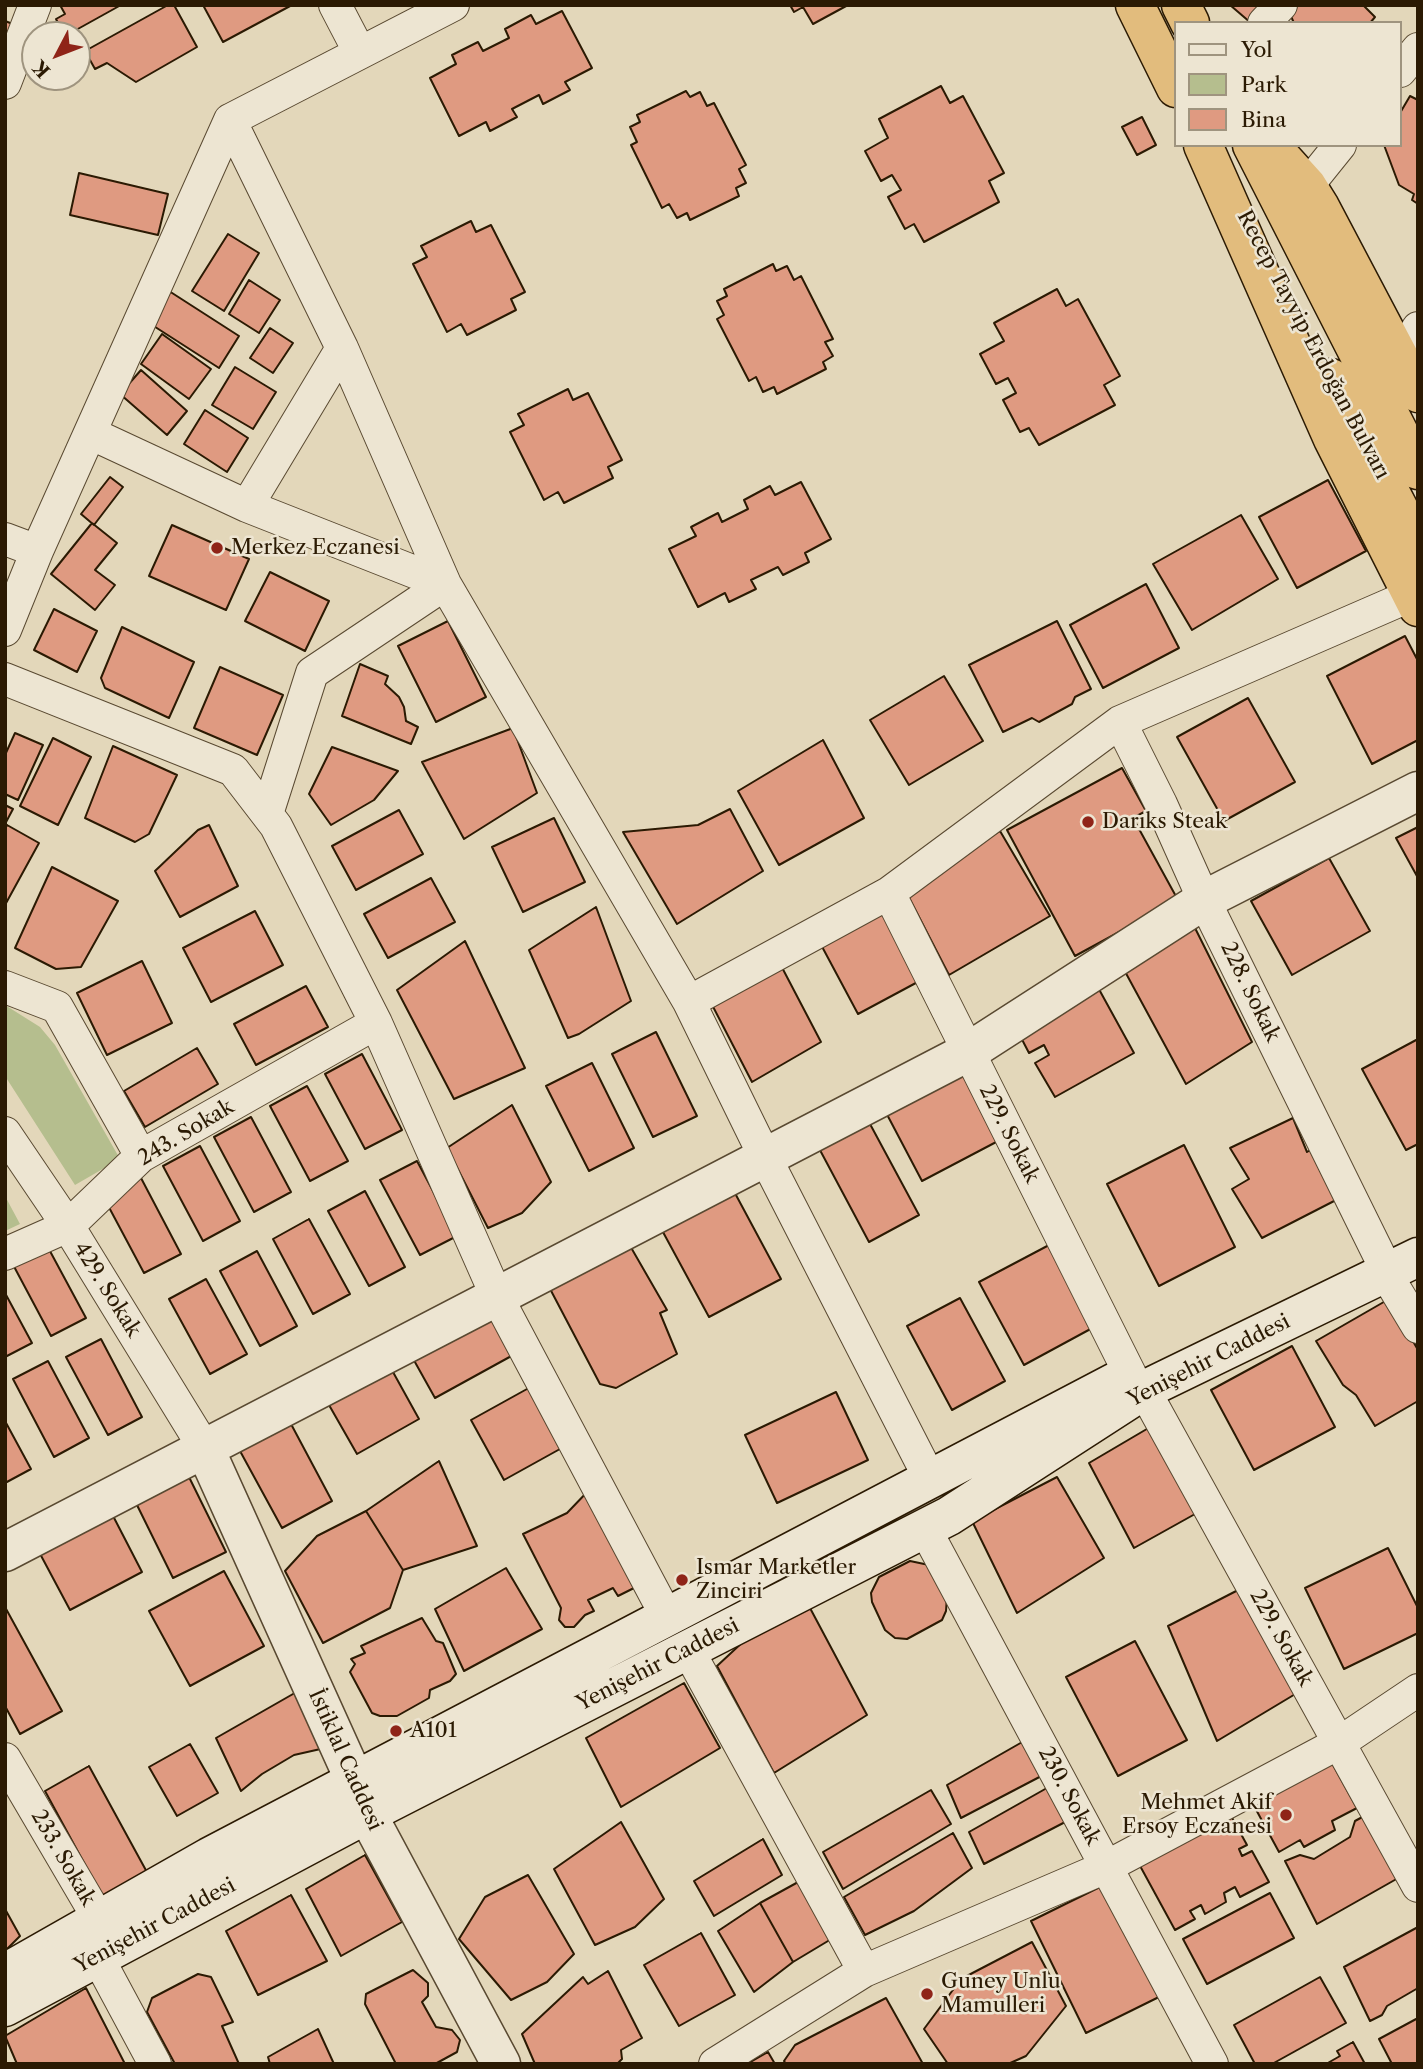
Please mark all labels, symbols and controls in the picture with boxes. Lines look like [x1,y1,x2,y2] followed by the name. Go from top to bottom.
[21,21,91,91] north arrow
[1174,21,1402,147] legend
[1241,37,1273,62] text: Yol
[28,56,55,82] text: K
[1241,72,1287,97] text: Park
[1241,107,1286,132] text: Bina
[1231,206,1395,484] street label: Recep Tayyip Erdoğan Bulvarı
[231,535,400,561] place label: Merkez Eczanesi
[209,540,225,556] marker: Merkez Eczanesi
[1102,809,1227,835] place label: Darıks Steak
[1080,814,1096,830] marker: Darıks Steak
[1215,938,1285,1046] street label: 228. Sokak
[973,1081,1045,1187] street label: 229. Sokak
[134,1095,238,1171] street label: 243. Sokak
[68,1238,146,1342] street label: 429. Sokak
[1124,1309,1294,1413] street label: Yenişehir Caddesi
[696,1555,856,1605] place label: Ismar Marketler Zinciri
[674,1572,690,1588] marker: Ismar Marketler Zinciri
[1244,1585,1318,1691] street label: 229. Sokak
[573,1613,743,1717] street label: Yenişehir Caddesi
[303,1685,387,1835] street label: İstiklal Caddesi
[410,1718,457,1744] place label: A101
[388,1723,404,1739] marker: A101
[1033,1742,1105,1850] street label: 230. Sokak
[1122,1790,1272,1840] place label: Mehmet Akif Ersoy Eczanesi
[25,1806,101,1910] street label: 233. Sokak
[1278,1807,1294,1823] marker: Mehmet Akif Ersoy Eczanesi
[70,1873,240,1979] street label: Yenişehir Caddesi
[941,1969,1061,2019] place label: Guney Unlu Mamulleri
[919,1986,935,2002] marker: Guney Unlu Mamulleri

